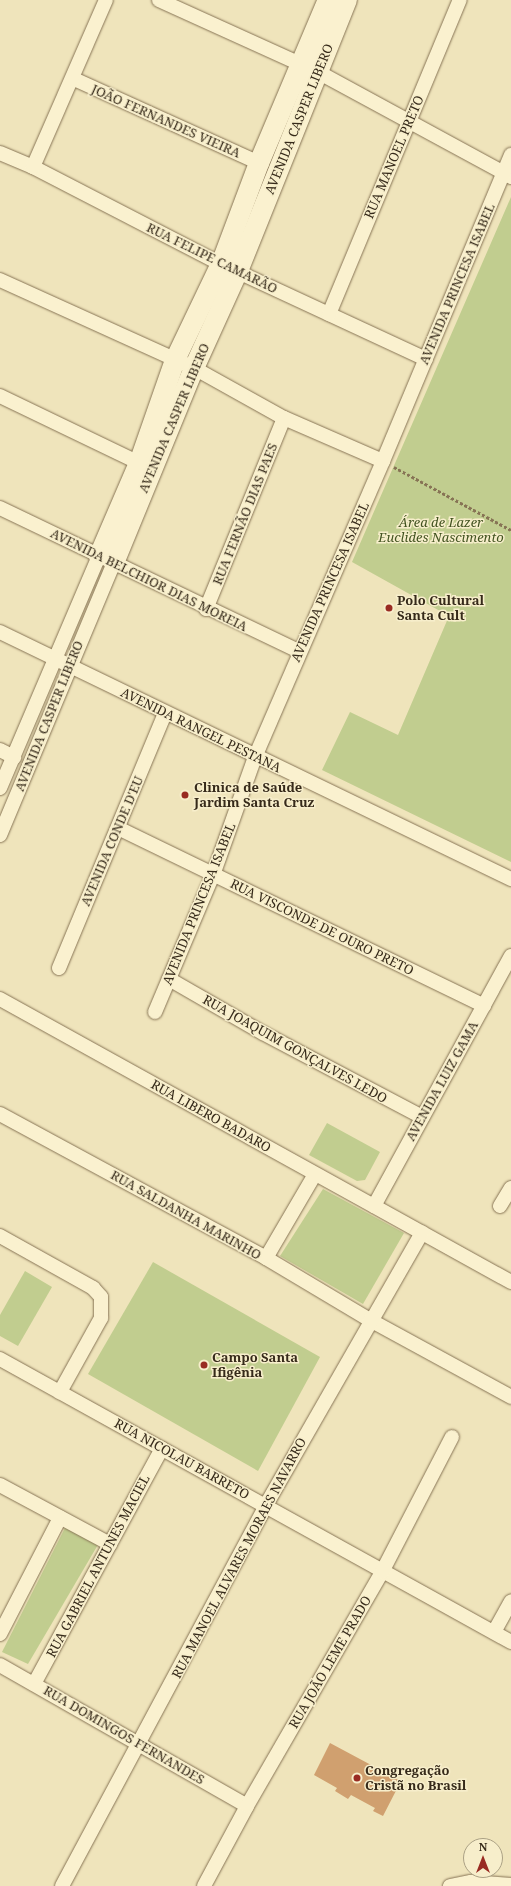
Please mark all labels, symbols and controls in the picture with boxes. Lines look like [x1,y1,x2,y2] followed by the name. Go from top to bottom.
[262,41,336,197] street label: AVENIDA CASPER LIBERO
[89,81,243,161] street label: JOÃO FERNANDES VIEIRA
[361,93,427,221] street label: RUA MANOEL PRETO
[416,201,498,367] street label: AVENIDA PRINCESA ISABEL
[144,220,280,296] street label: RUA FELIPE CAMARÃO
[135,341,213,495] street label: AVENIDA CASPER LIBERO
[209,441,281,587] street label: RUA FERNÃO DIAS PAES
[288,500,372,664] street label: AVENIDA PRINCESA ISABEL
[378,515,504,546] park label: Área de Lazer Euclides Nascimento
[48,525,250,635] street label: AVENIDA BELCHIOR DIAS MOREIA
[397,593,484,624] place label: Polo Cultural Santa Cult
[384,603,394,613] marker: Polo Cultural Santa Cult
[12,638,86,794] street label: AVENIDA CASPER LIBERO
[118,684,284,776] street label: AVENIDA RANGEL PESTANA
[78,774,146,908] street label: AVENIDA CONDE D'EU
[194,780,314,811] place label: Clinica de Saúde Jardim Santa Cruz
[179,789,191,801] marker: Clinica de Saúde Jardim Santa Cruz
[159,821,239,987] street label: AVENIDA PRINCESA ISABEL
[228,876,416,978] street label: RUA VISCONDE DE OURO PRETO
[200,992,390,1106] street label: RUA JOAQUIM GONÇALVES LEDO
[403,1018,481,1144] street label: AVENIDA LUIZ GAMA
[148,1077,274,1155] street label: RUA LIBERO BADARO
[108,1167,264,1263] street label: RUA SALDANHA MARINHO
[212,1350,298,1381] place label: Campo Santa Ifigênia
[199,1360,209,1370] marker: Campo Santa Ifigênia
[112,1415,252,1503] street label: RUA NICOLAU BARRETO
[169,1435,309,1681] street label: RUA MANOEL ALVARES MORAES NAVARRO
[43,1472,153,1660] street label: RUA GABRIEL ANTUNES MACIEL
[286,1593,374,1731] street label: RUA JOÃO LEME PRADO
[41,1682,207,1788] street label: RUA DOMINGOS FERNANDES
[365,1763,466,1794] place label: Congregação Cristã no Brasil
[352,1773,362,1783] marker: Congregação Cristã no Brasil
[463,1838,503,1878] north arrow
[479,1839,487,1854] text: N

